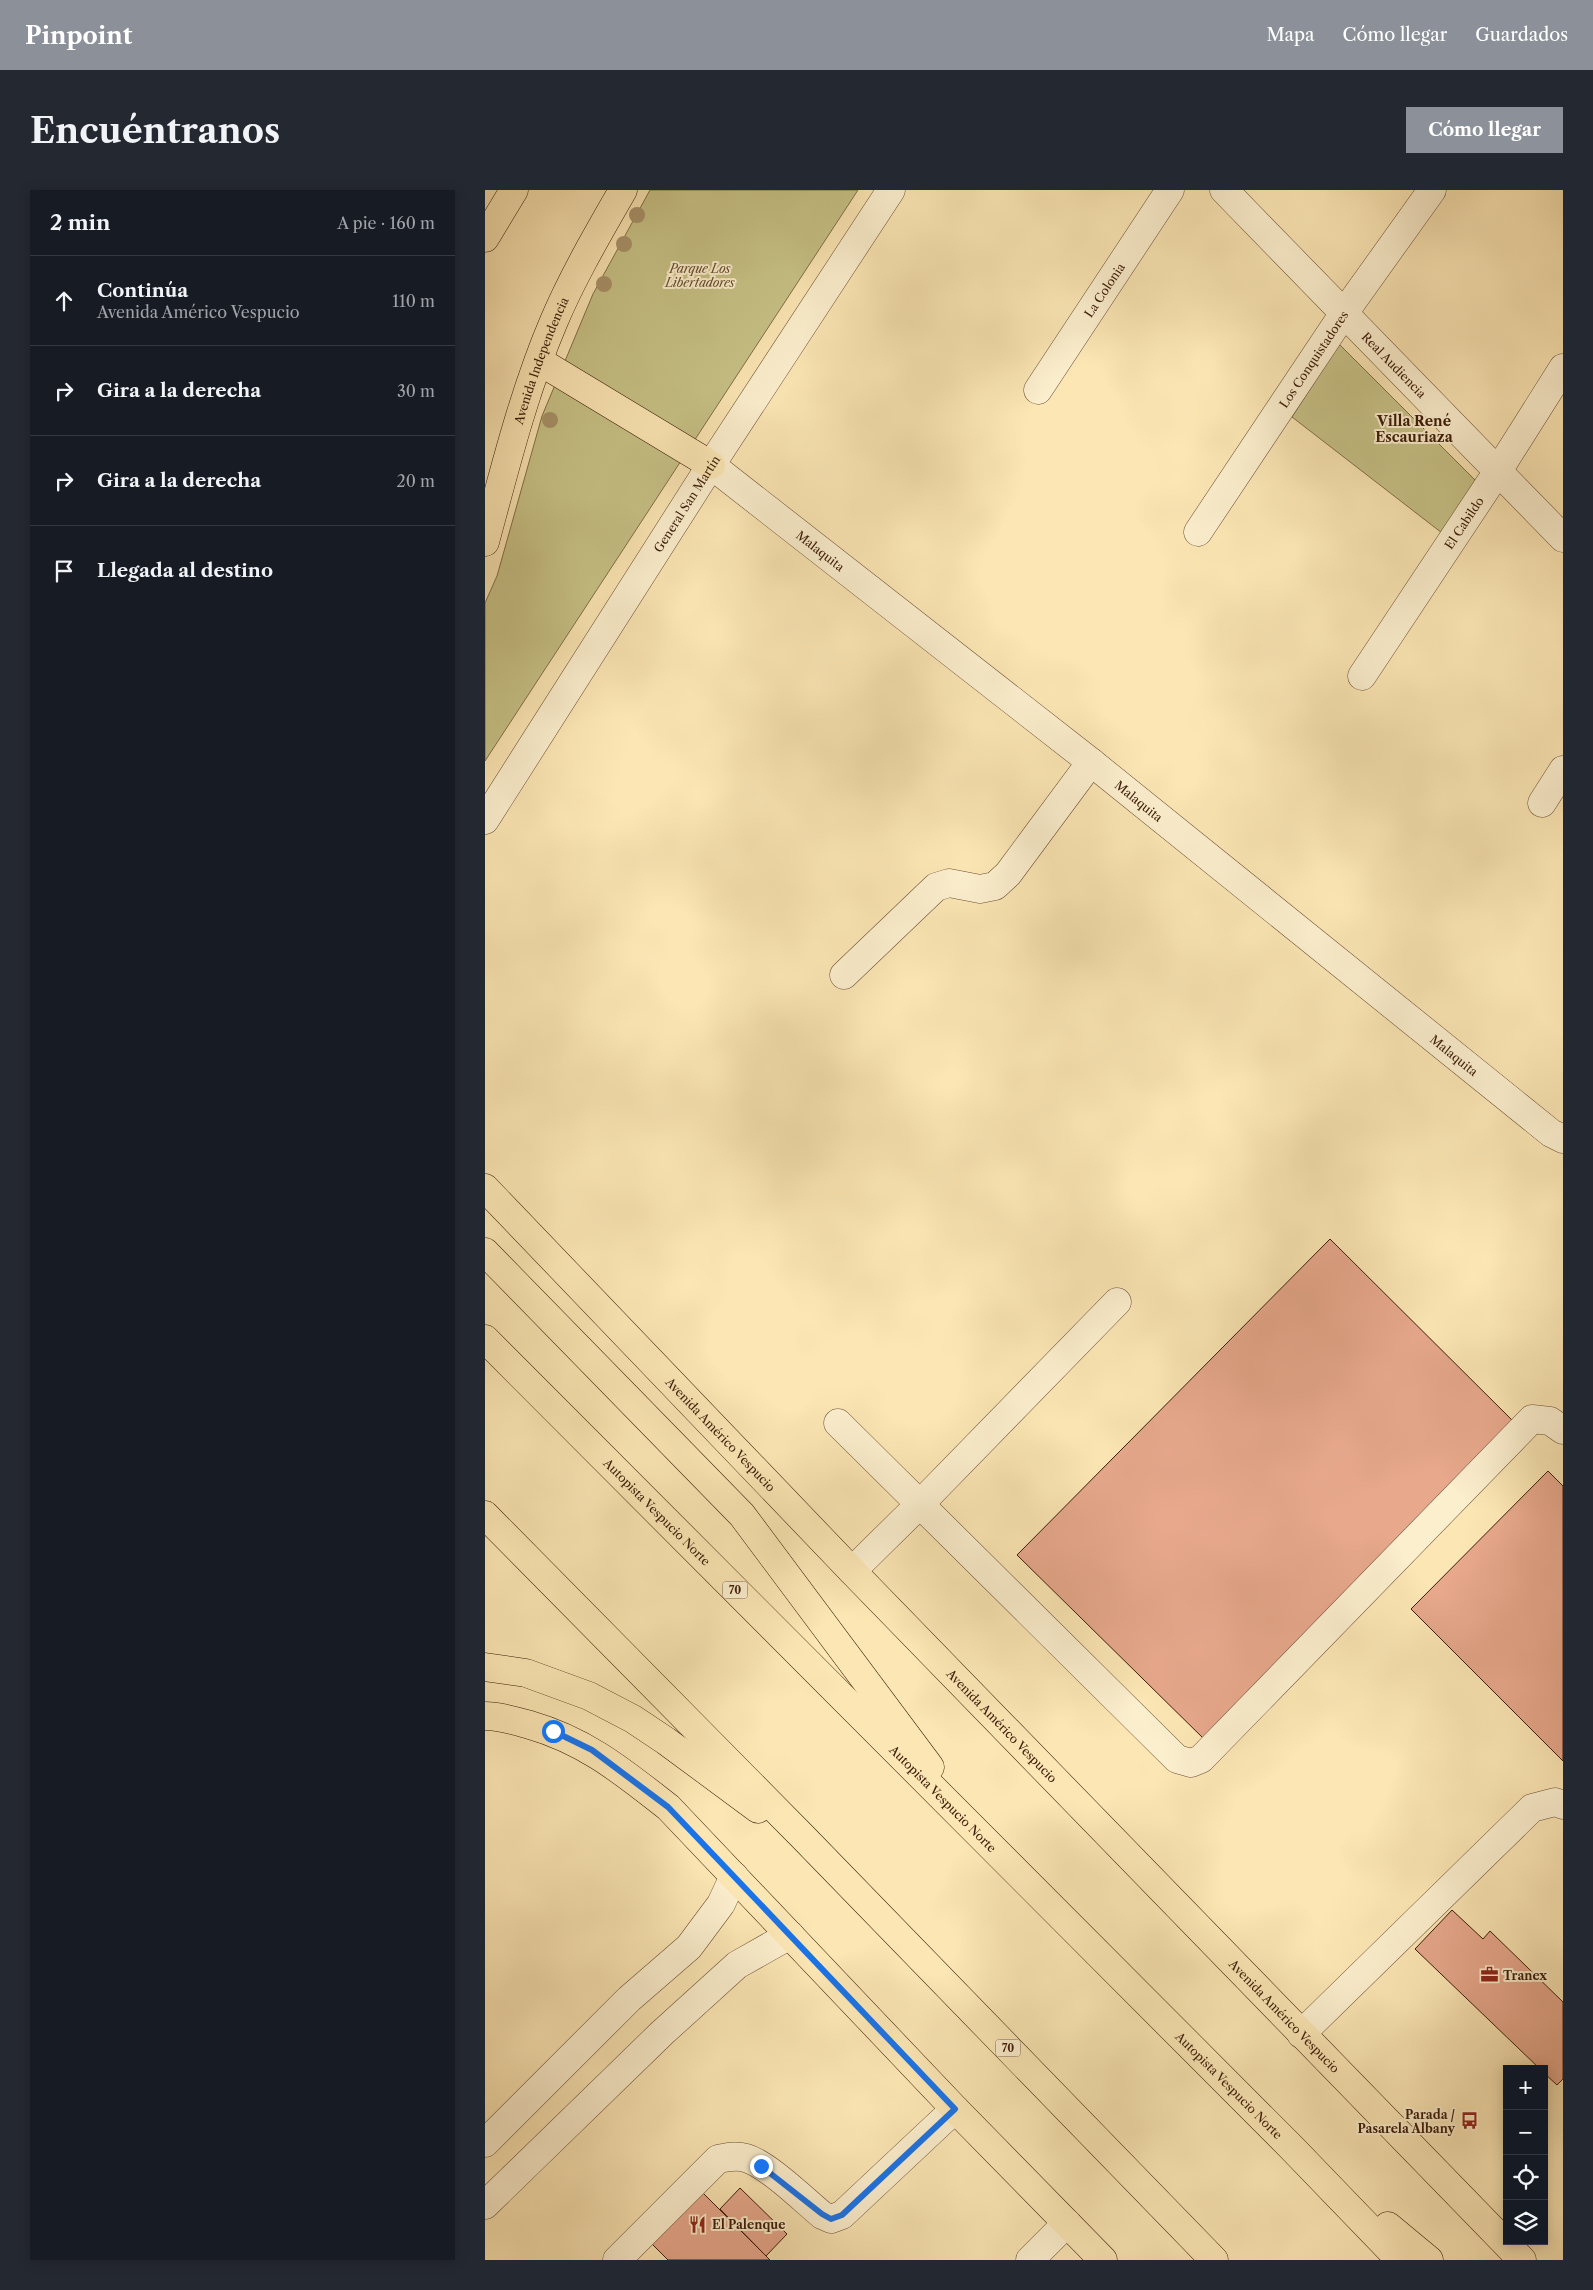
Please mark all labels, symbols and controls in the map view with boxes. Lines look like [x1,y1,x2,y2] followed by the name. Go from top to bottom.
[25,21,132,50] text: Pinpoint
[1266,24,1315,46] text: Mapa
[1343,24,1447,46] text: Cómo llegar
[1475,24,1568,46] text: Guardados
[1406,107,1563,153] button: Cómo llegar
[30,109,280,152] text: Encuéntranos
[50,210,110,235] text: 2 min
[337,213,435,233] text: A pie · 160 m
[1081,259,1128,320] street label: La Colonia
[664,261,736,290] park label: Parque Los Libertadores
[97,279,188,302] text: Continúa
[50,287,78,315] icon: ahead
[392,291,435,311] text: 110 m
[510,294,572,427] street label: Avenida Independencia
[97,302,300,322] text: Avenida Américo Vespucio
[1276,308,1351,410] street label: Los Conquistadores
[1359,329,1430,401] street label: Real Audiencia
[50,377,78,405] icon: right
[97,379,261,402] text: Gira a la derecha
[397,381,435,401] text: 30 m
[1375,412,1454,446] district label: Villa René Escauriaza
[650,452,723,555] street label: General San Martín
[50,467,78,495] icon: right
[97,469,261,492] text: Gira a la derecha
[396,471,435,491] text: 20 m
[1441,494,1487,552] street label: El Cabildo
[793,527,848,575] street label: Malaquita
[50,557,78,585] icon: arrive
[97,559,273,582] text: Llegada al destino
[1112,777,1167,825] street label: Malaquita
[1427,1031,1482,1079] street label: Malaquita
[662,1373,779,1494] street label: Avenida Américo Vespucio
[600,1454,714,1569] street label: Autopista Vespucio Norte
[723,1582,747,1598] road number: 70
[943,1665,1061,1785] street label: Avenida Américo Vespucio
[542,1720,565,1743] route start
[886,1741,1000,1855] street label: Autopista Vespucio Norte
[1226,1955,1343,2076] street label: Avenida Américo Vespucio
[1479,1965,1499,1985] office icon: Tranex
[1503,1968,1547,1983] place label: Tranex
[1172,2028,1286,2142] street label: Autopista Vespucio Norte
[995,2040,1021,2056] road number: 70
[1503,2065,1548,2245] map controls
[1503,2065,1548,2110] button: +
[1357,2107,1456,2136] place label: Parada / Pasarela Albany
[1503,2110,1548,2155] button: −
[1459,2111,1479,2131] bus stop icon: Parada / Pasarela Albany
[750,2155,773,2178] route end
[1503,2155,1548,2200] button: locate
[1503,2200,1548,2245] button: layers
[688,2214,708,2234] restaurant icon: El Palenque
[712,2217,785,2232] place label: El Palenque

